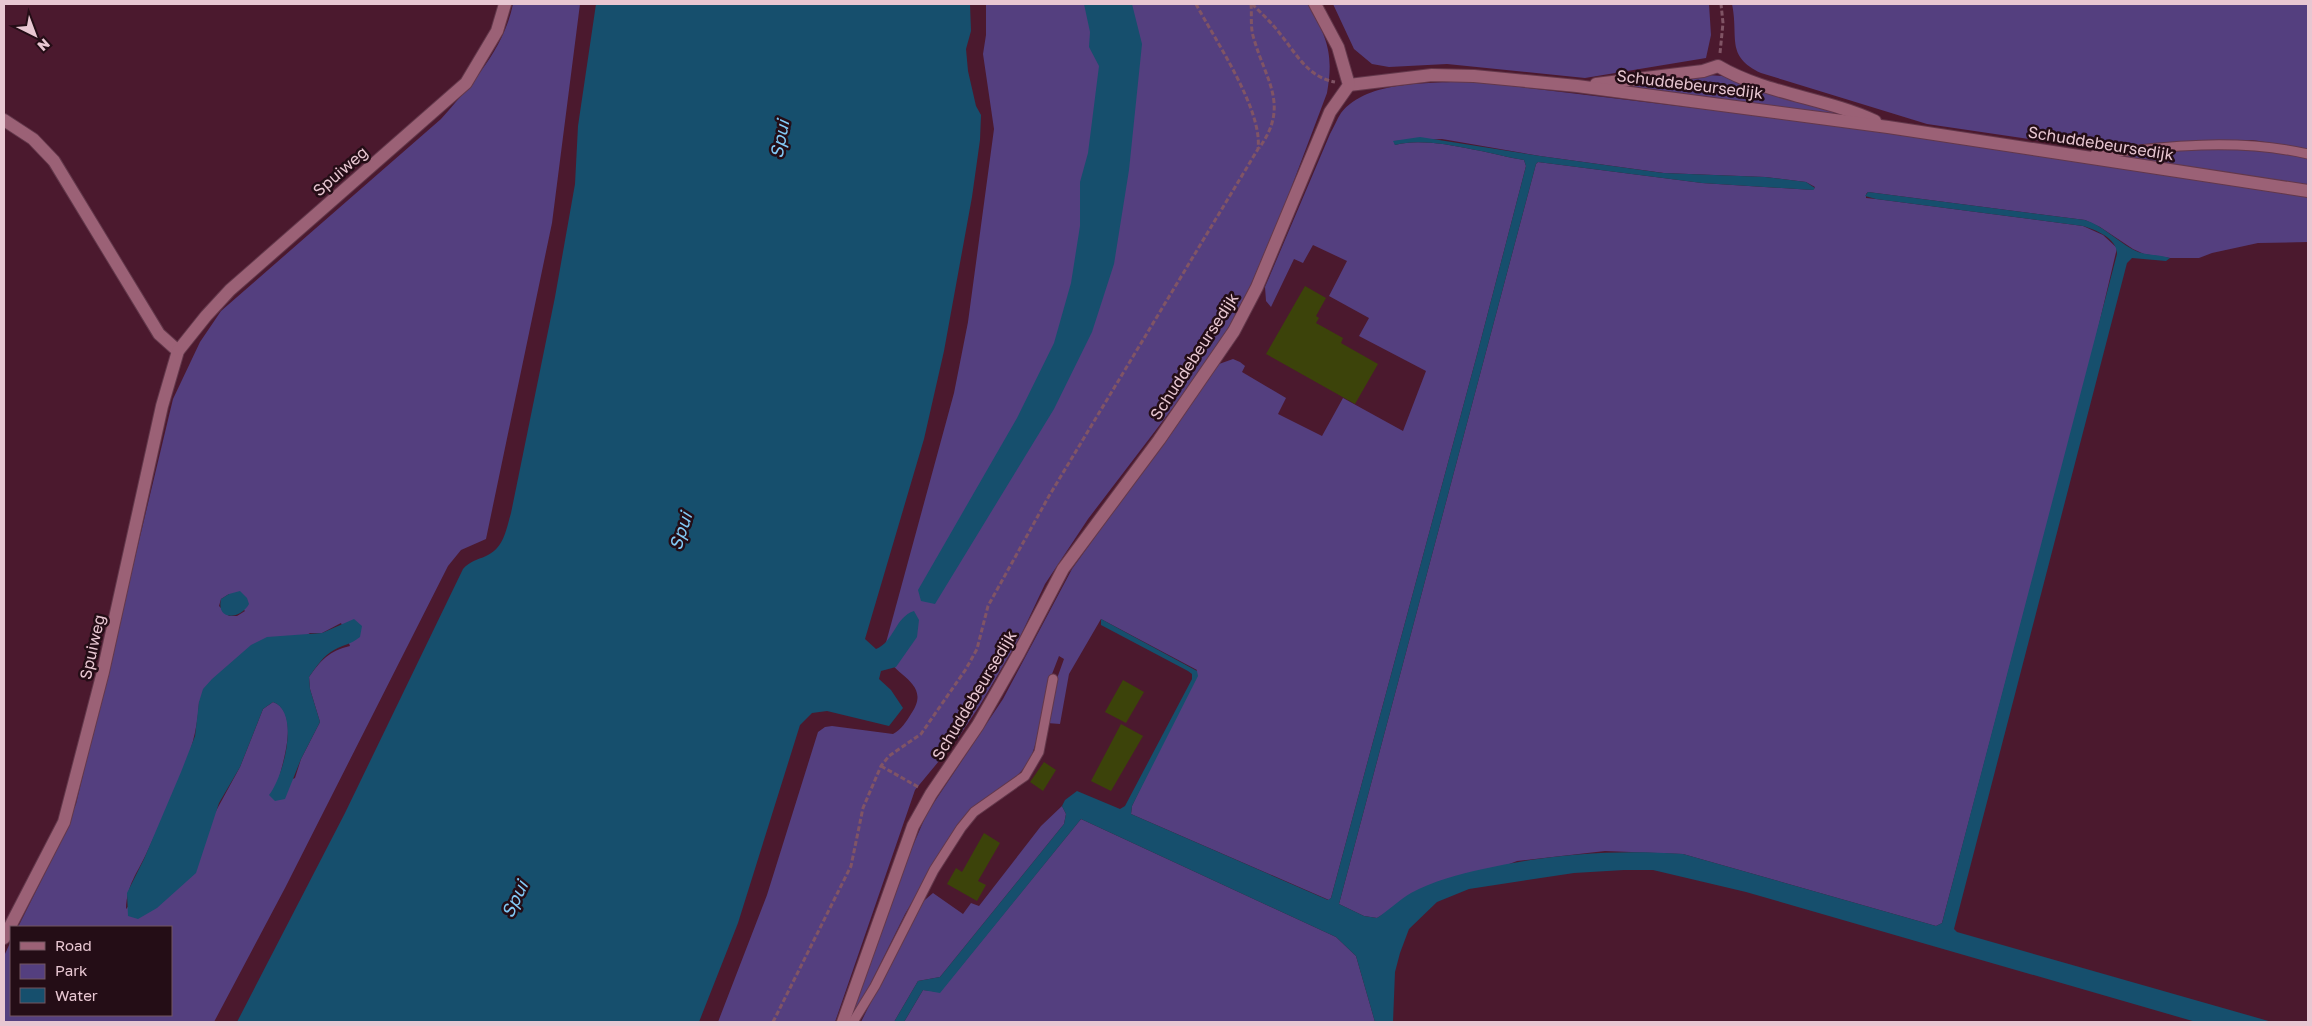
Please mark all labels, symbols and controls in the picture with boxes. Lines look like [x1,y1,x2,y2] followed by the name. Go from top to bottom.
[10,10,60,60] north arrow
[34,35,54,55] text: N
[1615,65,1765,103] street label: Schuddebeursedijk
[765,116,794,160] water label: Spui
[2026,122,2176,164] street label: Schuddebeursedijk
[309,142,371,200] street label: Spuiweg
[1145,289,1243,423] street label: Schuddebeursedijk
[664,507,697,553] water label: Spui
[75,613,109,681] street label: Spuiweg
[927,627,1021,763] street label: Schuddebeursedijk
[496,875,533,921] water label: Spui
[10,926,172,1016] legend
[55,936,92,954] text: Road
[55,961,88,979] text: Park
[55,986,98,1004] text: Water

